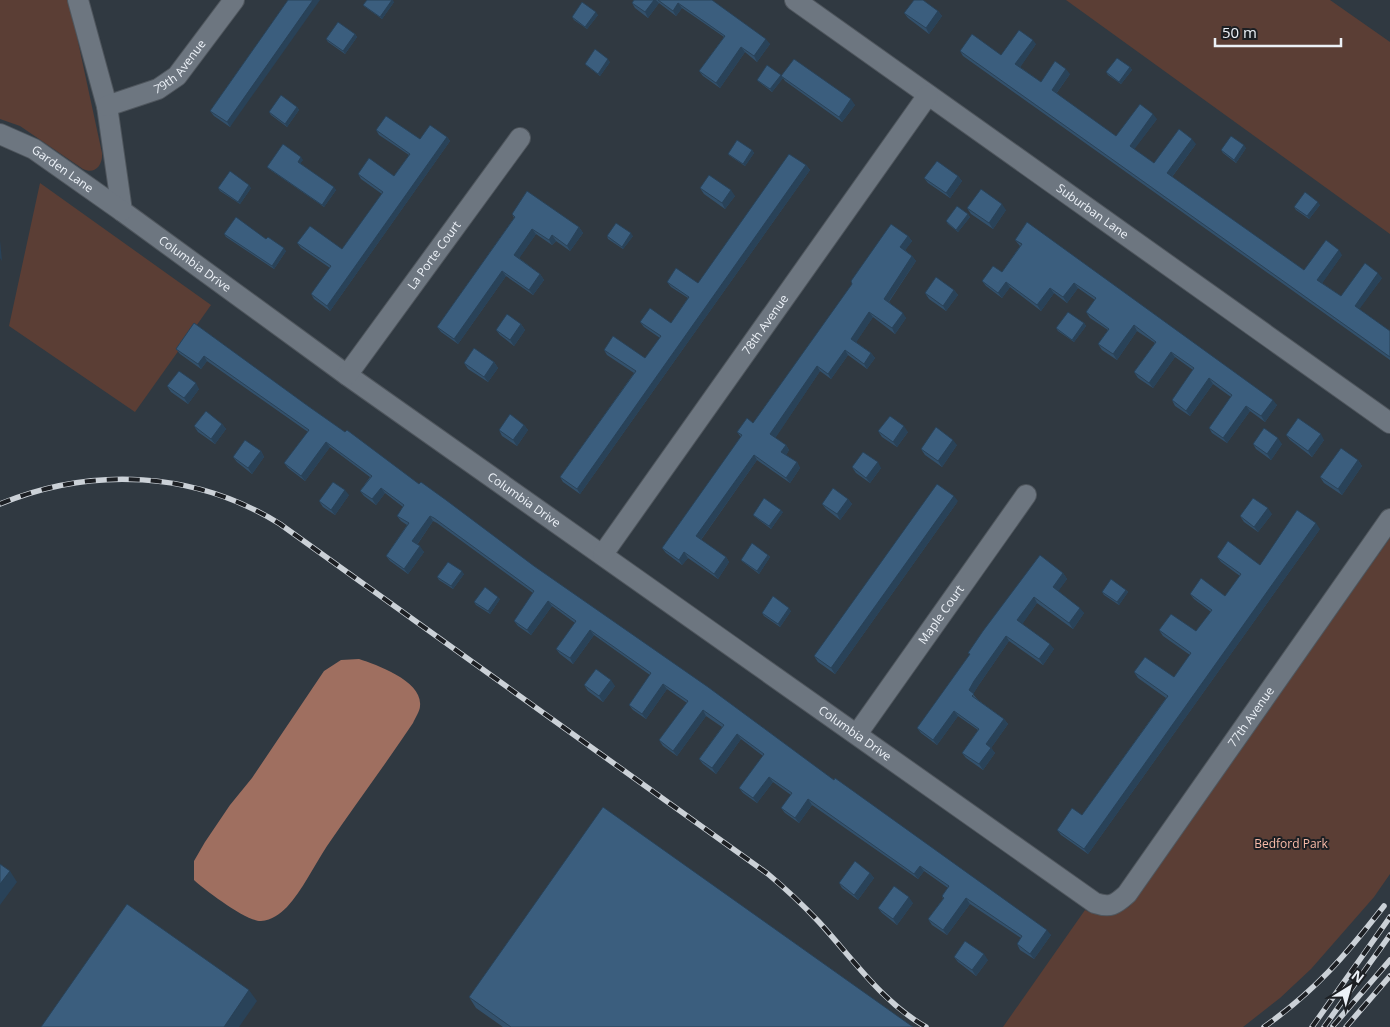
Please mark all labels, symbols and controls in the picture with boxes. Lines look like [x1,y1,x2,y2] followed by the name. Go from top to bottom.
[1215,15,1341,47] scale bar
[1222,22,1257,42] text: 50 m
[151,36,210,98] street label: 79th Avenue
[28,141,97,196] street label: Garden Lane
[1053,179,1133,243] street label: Suburban Lane
[403,217,465,293] street label: La Porte Court
[155,231,235,296] street label: Columbia Drive
[738,291,792,358] street label: 78th Avenue
[484,468,564,531] street label: Columbia Drive
[914,581,968,648] street label: Maple Court
[1224,683,1278,750] street label: 77th Avenue
[815,701,895,765] street label: Columbia Drive
[1254,835,1328,852] park label: Bedford Park
[1325,962,1375,1012] north arrow
[1348,965,1368,987] text: N

